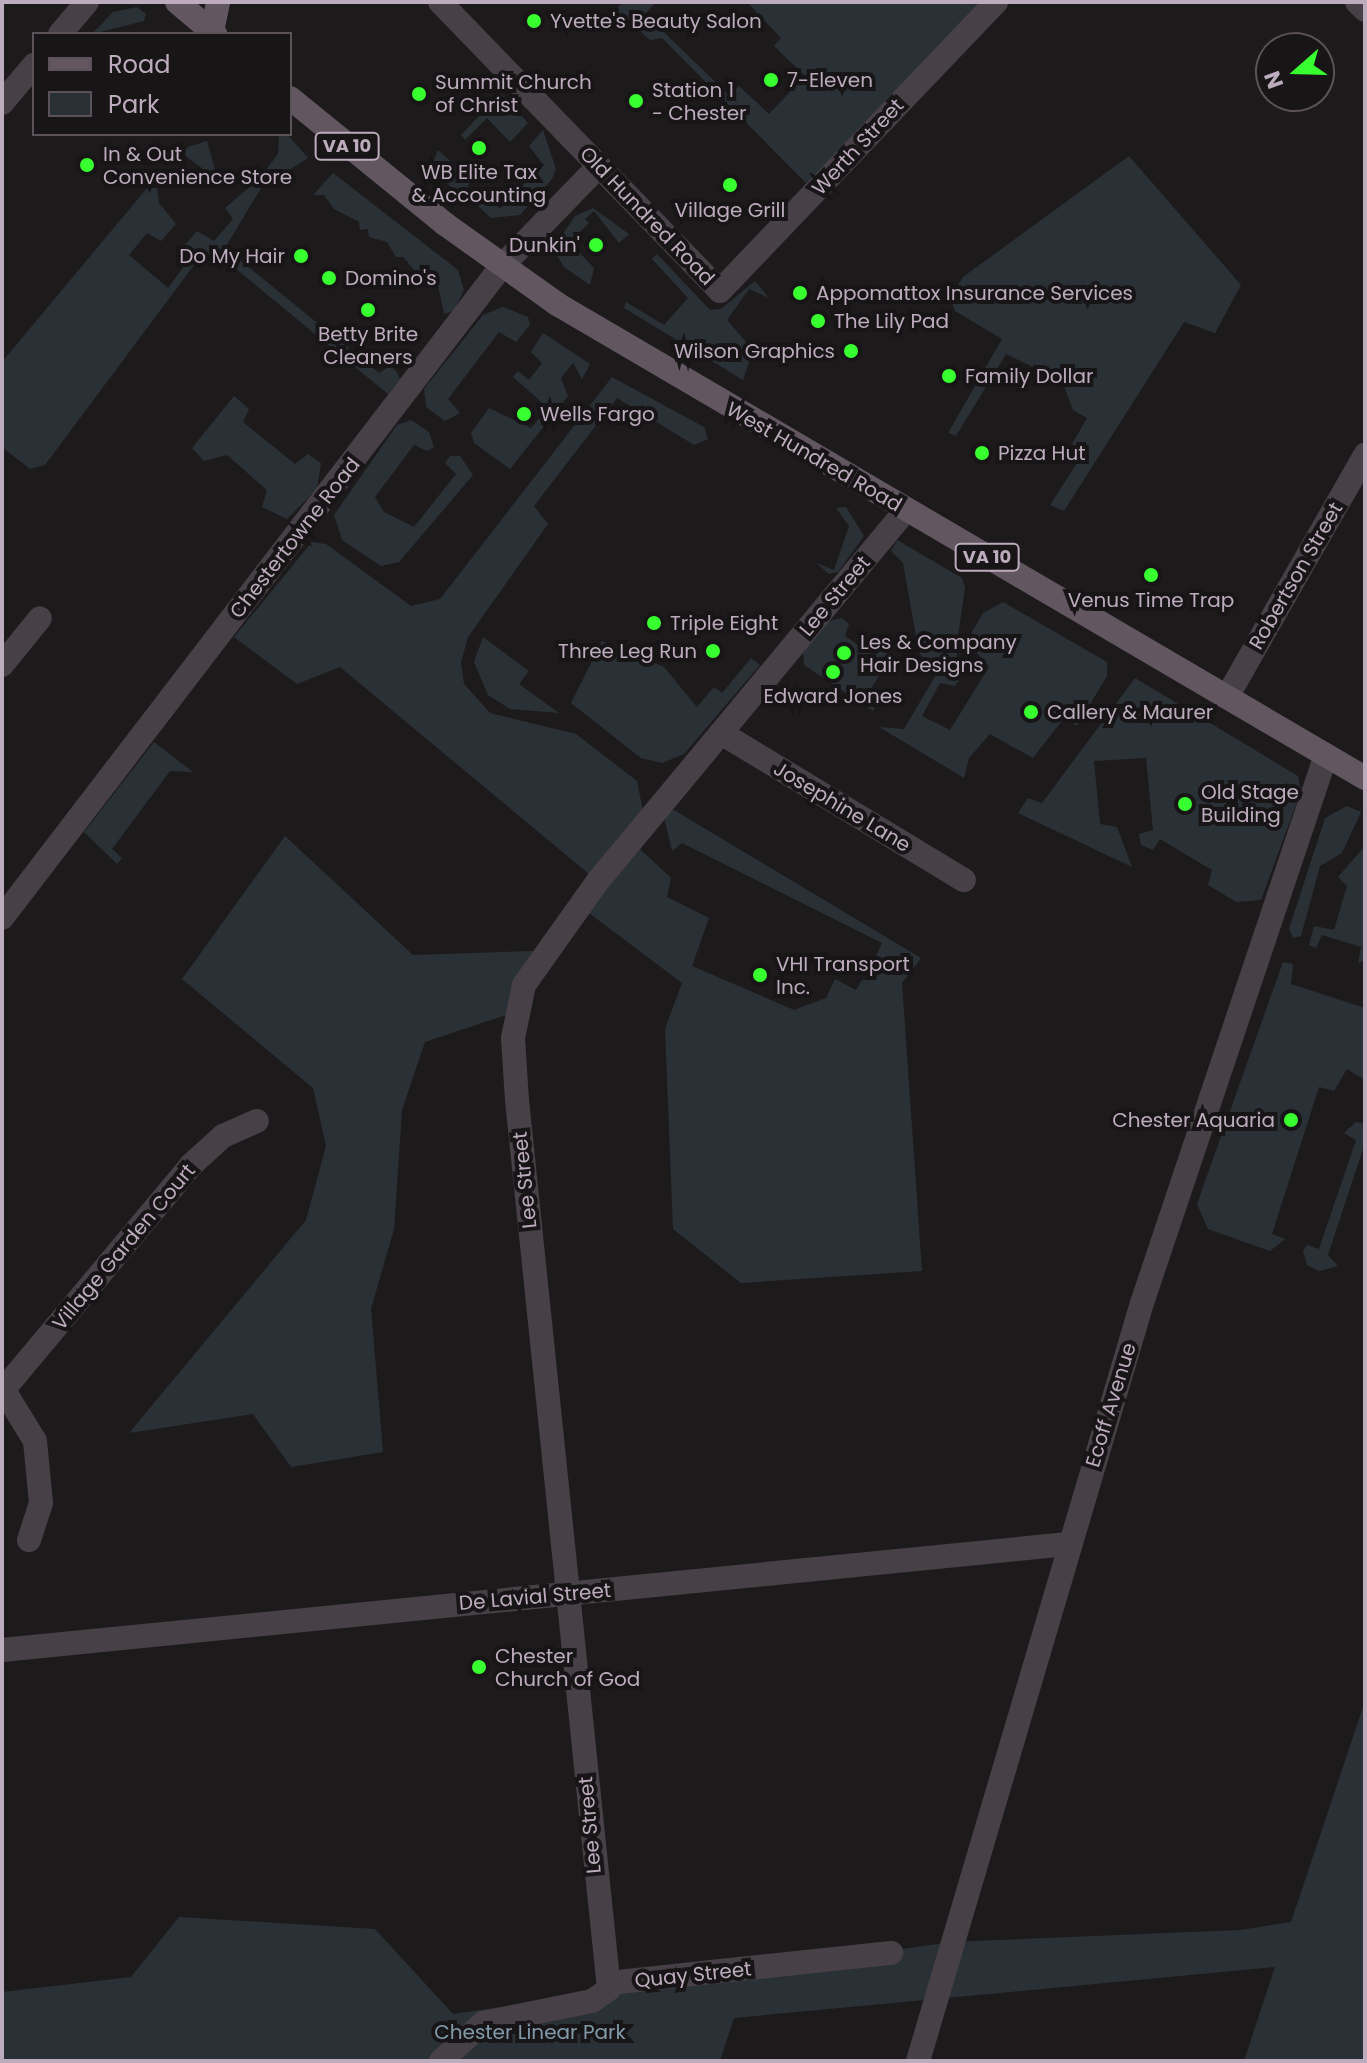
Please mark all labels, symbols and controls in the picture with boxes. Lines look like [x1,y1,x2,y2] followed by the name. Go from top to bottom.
[550,9,762,33] place label: Yvette's Beauty Salon
[525,12,543,30] marker: Yvette's Beauty Salon
[32,32,292,136] legend
[1255,32,1335,112] north arrow
[108,48,170,81] text: Road
[1256,67,1291,93] text: N
[787,68,873,92] place label: 7-Eleven
[435,70,592,117] place label: Summit Church of Christ
[762,71,780,89] marker: 7-Eleven
[652,78,747,125] place label: Station 1 - Chester
[410,85,428,103] marker: Summit Church of Christ
[108,88,159,121] text: Park
[627,92,645,110] marker: Station 1 - Chester
[807,94,909,200] street label: Werth Street
[313,132,381,160] road number: VA 10
[470,139,488,157] marker: WB Elite Tax & Accounting
[103,142,292,189] place label: In & Out Convenience Store
[575,142,719,290] street label: Old Hundred Road
[78,156,96,174] marker: In & Out Convenience Store
[412,160,546,207] place label: WB Elite Tax & Accounting
[721,176,739,194] marker: Village Grill
[675,198,785,222] place label: Village Grill
[509,233,580,257] place label: Dunkin'
[587,236,605,254] marker: Dunkin'
[179,244,285,268] place label: Do My Hair
[292,247,310,265] marker: Do My Hair
[345,266,437,290] place label: Domino's
[320,269,338,287] marker: Domino's
[816,281,1133,305] place label: Appomattox Insurance Services
[791,284,809,302] marker: Appomattox Insurance Services
[359,301,377,319] marker: Betty Brite Cleaners
[834,309,949,333] place label: The Lily Pad
[809,312,827,330] marker: The Lily Pad
[318,322,418,369] place label: Betty Brite Cleaners
[674,339,835,363] place label: Wilson Graphics
[842,342,860,360] marker: Wilson Graphics
[965,364,1093,388] place label: Family Dollar
[940,367,958,385] marker: Family Dollar
[722,397,906,517] street label: West Hundred Road
[540,402,655,426] place label: Wells Fargo
[515,405,533,423] marker: Wells Fargo
[998,441,1085,465] place label: Pizza Hut
[973,444,991,462] marker: Pizza Hut
[225,453,365,623] street label: Chestertowne Road
[1244,498,1348,654] street label: Robertson Street
[953,543,1021,571] road number: VA 10
[795,551,875,641] street label: Lee Street
[1142,566,1160,584] marker: Venus Time Trap
[1068,588,1234,612] place label: Venus Time Trap
[670,611,778,635] place label: Triple Eight
[645,614,663,632] marker: Triple Eight
[860,630,1017,677] place label: Les & Company Hair Designs
[558,639,697,663] place label: Three Leg Run
[704,642,722,660] marker: Three Leg Run
[835,644,853,662] marker: Les & Company Hair Designs
[824,663,842,681] marker: Edward Jones
[763,684,903,708] place label: Edward Jones
[1047,700,1213,724] place label: Callery & Maurer
[1022,703,1040,721] marker: Callery & Maurer
[769,757,915,857] street label: Josephine Lane
[1201,780,1299,827] place label: Old Stage Building
[1176,795,1194,813] marker: Old Stage Building
[776,952,910,999] place label: VHI Transport Inc.
[751,966,769,984] marker: VHI Transport Inc.
[1112,1108,1275,1132] place label: Chester Aquaria
[1282,1111,1300,1129] marker: Chester Aquaria
[508,1130,542,1230] street label: Lee Street
[47,1159,201,1335] street label: Village Garden Court
[1081,1340,1141,1470] street label: Ecoff Avenue
[458,1578,612,1616] street label: De Lavial Street
[495,1644,640,1691] place label: Chester Church of God
[470,1658,488,1676] marker: Chester Church of God
[574,1775,606,1875] street label: Lee Street
[633,1957,753,1993] street label: Quay Street
[434,2020,626,2044] park label: Chester Linear Park

